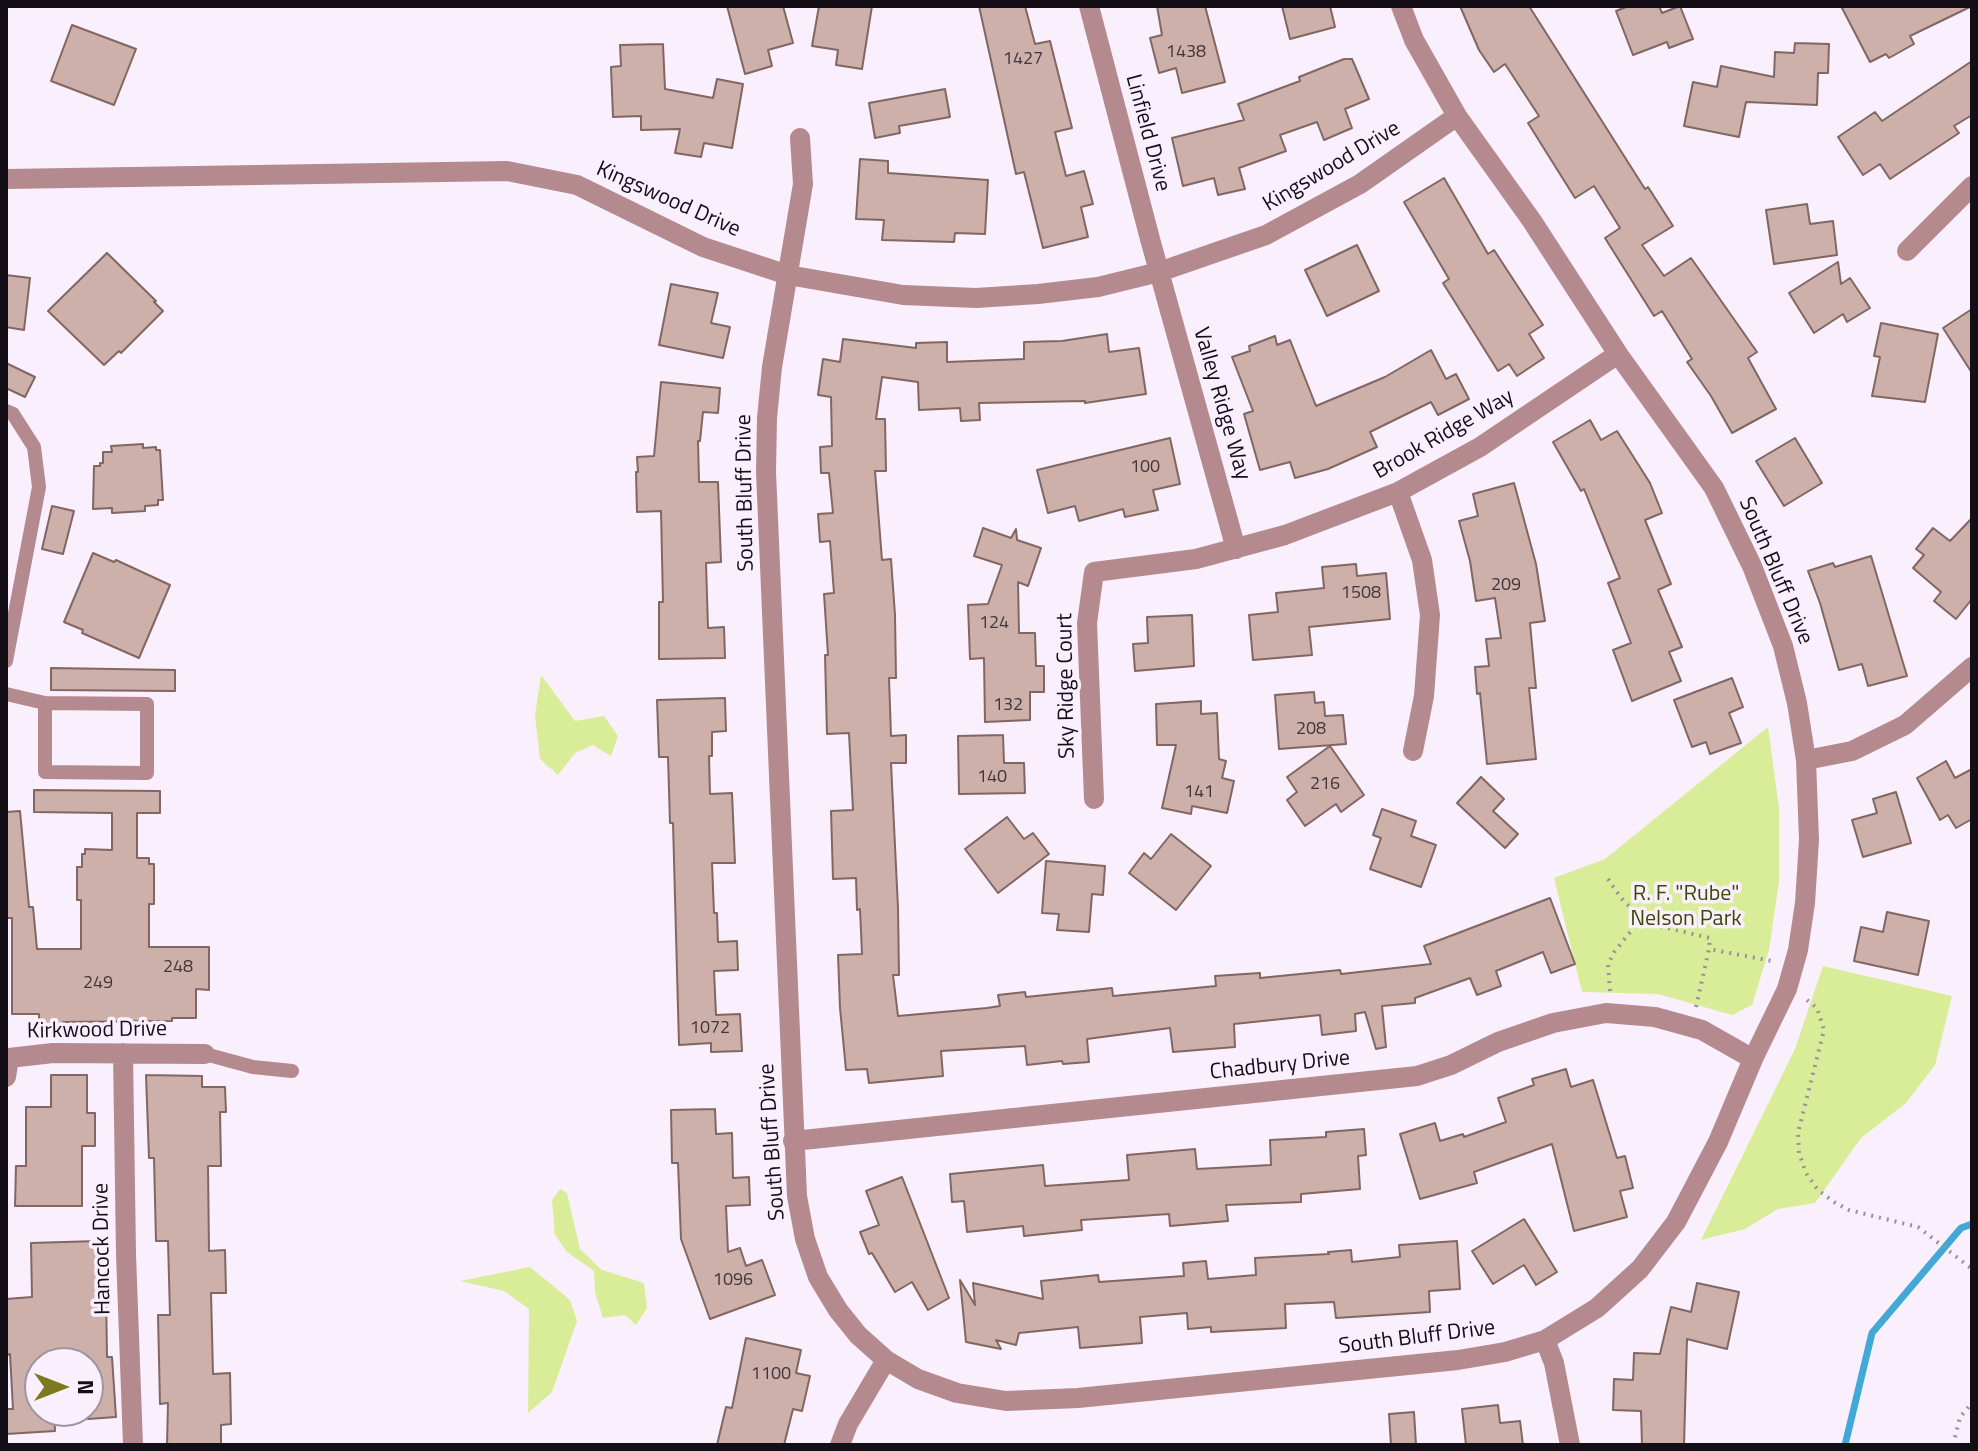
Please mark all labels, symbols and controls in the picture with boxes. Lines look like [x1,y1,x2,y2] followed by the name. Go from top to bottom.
[1166,42,1206,64] house number: 1438
[1003,49,1043,71] house number: 1427
[1119,72,1175,194] street label: Linfield Drive
[1259,116,1405,218] street label: Kingswood Drive
[592,156,744,244] street label: Kingswood Drive
[1187,325,1255,483] street label: Valley Ridge Way
[1369,384,1519,486] street label: Brook Ridge Way
[731,414,761,572] street label: South Bluff Drive
[1130,457,1160,479] house number: 100
[1732,493,1818,649] street label: South Bluff Drive
[1491,575,1521,597] house number: 209
[1341,583,1381,605] house number: 1508
[979,613,1009,635] house number: 124
[1053,613,1081,759] street label: Sky Ridge Court
[993,695,1023,717] house number: 132
[1296,719,1326,741] house number: 208
[977,767,1007,789] house number: 140
[1310,774,1340,796] house number: 216
[1184,782,1214,804] house number: 141
[1630,882,1742,934] park label: R. F. "Rube" Nelson Park
[163,957,193,979] house number: 248
[83,973,113,995] house number: 249
[27,1017,167,1045] street label: Kirkwood Drive
[690,1018,730,1040] house number: 1072
[1209,1046,1351,1086] street label: Chadbury Drive
[754,1063,792,1221] street label: South Bluff Drive
[89,1183,117,1315] street label: Hancock Drive
[713,1270,753,1292] house number: 1096
[1337,1315,1497,1361] street label: South Bluff Drive
[24,1347,104,1427] north arrow
[751,1364,791,1386] house number: 1100
[69,1379,103,1395] text: N

